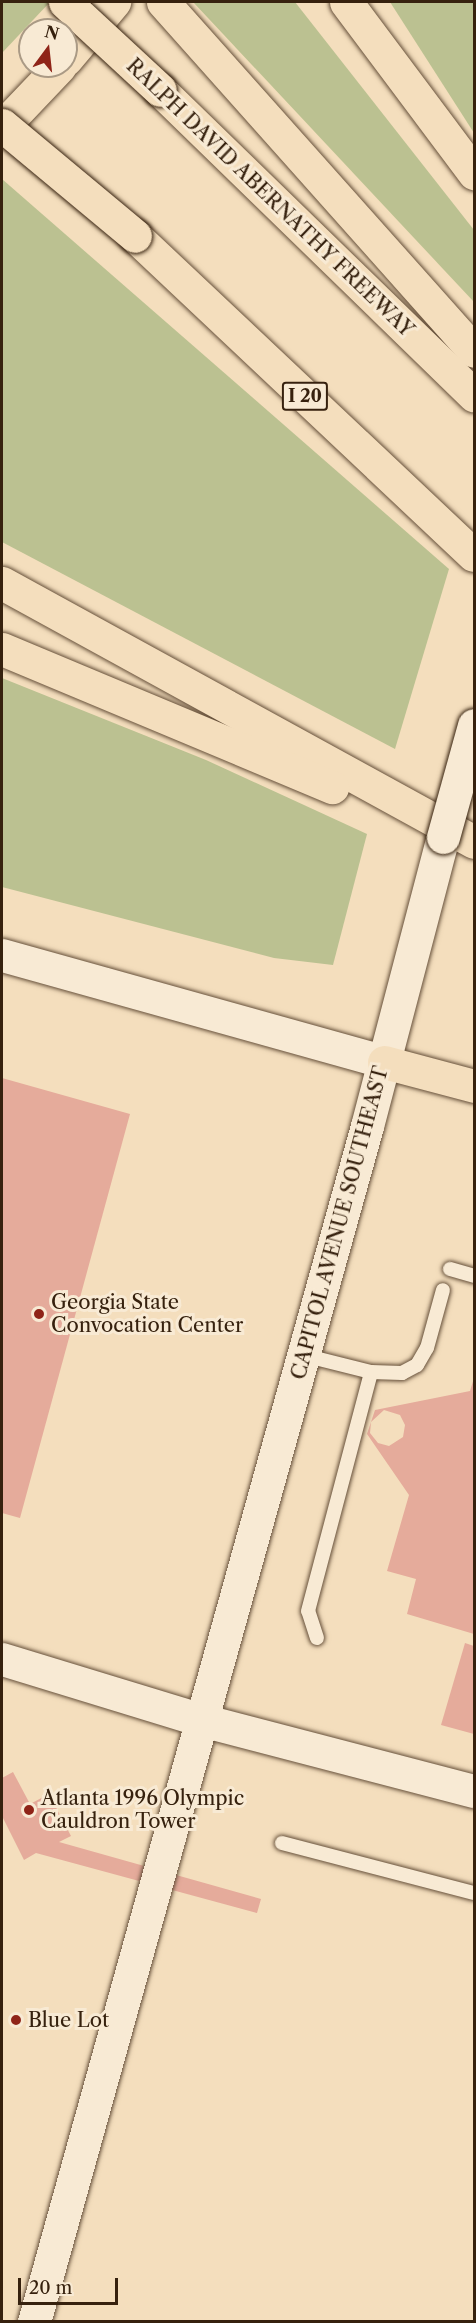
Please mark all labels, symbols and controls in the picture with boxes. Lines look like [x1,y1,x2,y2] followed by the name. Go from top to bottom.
[18,18,78,78] north arrow
[43,21,61,44] text: N
[121,53,419,343] street label: RALPH DAVID ABERNATHY FREEWAY
[281,381,329,411] road number: I 20
[286,1063,394,1383] street label: CAPITOL AVENUE SOUTHEAST
[51,1290,243,1337] place label: Georgia State Convocation Center
[32,1307,46,1321] marker: Georgia State Convocation Center
[41,1786,244,1833] place label: Atlanta 1996 Olympic Cauldron Tower
[22,1803,36,1817] marker: Atlanta 1996 Olympic Cauldron Tower
[28,2008,109,2032] place label: Blue Lot
[9,2013,23,2027] marker: Blue Lot
[21,2266,122,2304] scale bar
[29,2277,72,2299] text: 20 m

